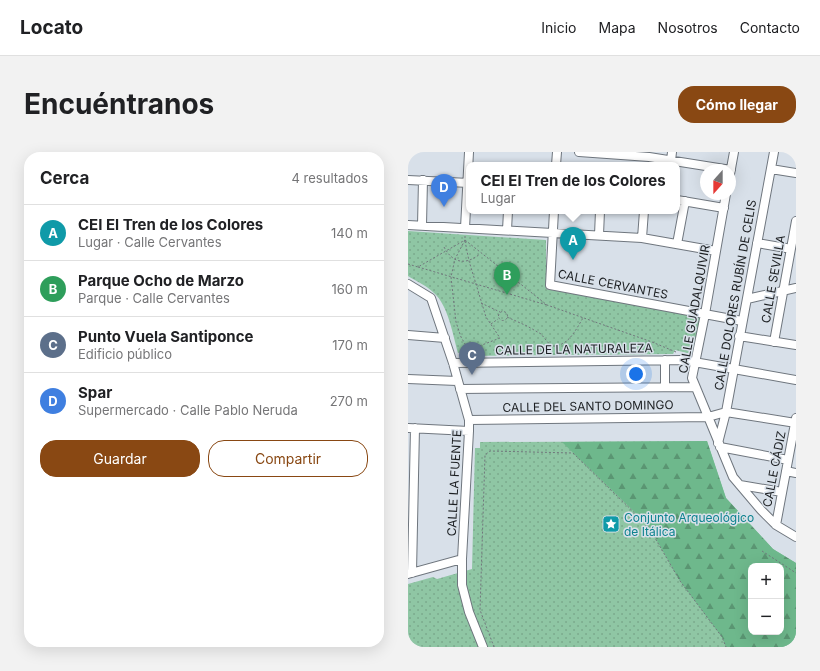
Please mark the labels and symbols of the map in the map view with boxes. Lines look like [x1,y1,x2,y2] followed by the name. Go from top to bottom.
[700,164,736,200] north arrow
[431,174,457,207] pin: D
[711,198,759,392] street label: CALLE DOLORES RUBÍN DE CELIS
[560,227,586,260] pin: A
[758,234,788,324] street label: CALLE SEVILLA
[675,243,713,375] street label: CALLE GUADALQUIVIR
[494,262,520,295] pin: B
[557,266,670,302] street label: CALLE CERVANTES
[495,340,653,358] street label: CALLE DE LA NATURALEZA
[459,342,485,375] pin: C
[626,364,646,384] your location
[502,397,674,415] street label: CALLE DEL SANTO DOMINGO
[444,429,464,537] street label: CALLE LA FUENTE
[759,430,789,508] street label: CALLE CÁDIZ
[624,510,754,539] place label: Conjunto Arqueológico de Itálica
[601,514,621,534] place icon: Conjunto Arqueológico de Itálica

